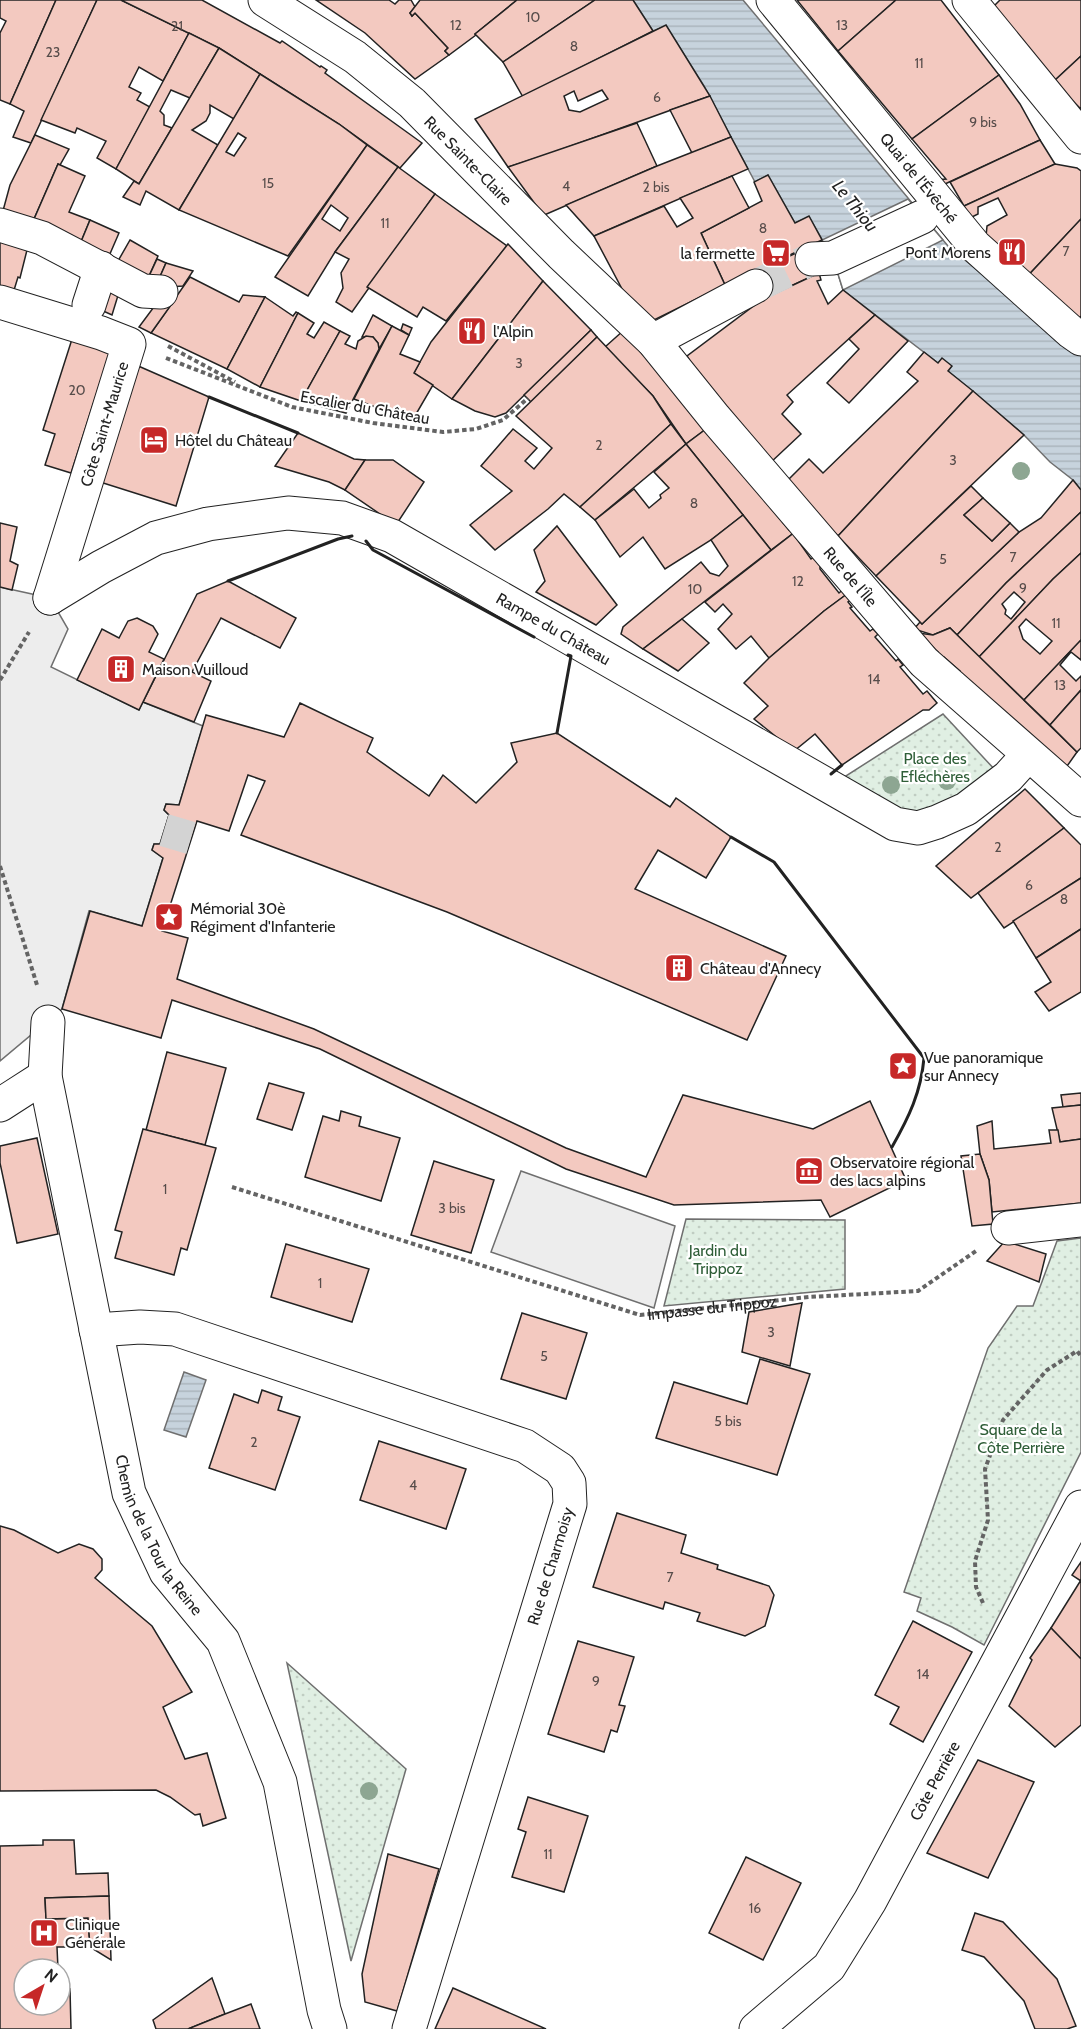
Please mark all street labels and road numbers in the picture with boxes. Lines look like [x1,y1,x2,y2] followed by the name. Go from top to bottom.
[420,112,516,209] street label: Rue Sainte-Claire
[876,129,961,227] street label: Quai de l'Évêché
[76,359,133,489] street label: Côte Saint-Maurice
[299,387,431,428] street label: Escalier du Château
[819,543,881,611] street label: Rue de l'Île
[493,589,614,669] street label: Rampe du Château
[646,1291,778,1324] street label: Impasse du Trippoz
[112,1453,207,1619] street label: Chemin de la Tour la Reine
[523,1505,577,1627] street label: Rue de Charmoisy
[906,1738,964,1824] street label: Côte Perrière

